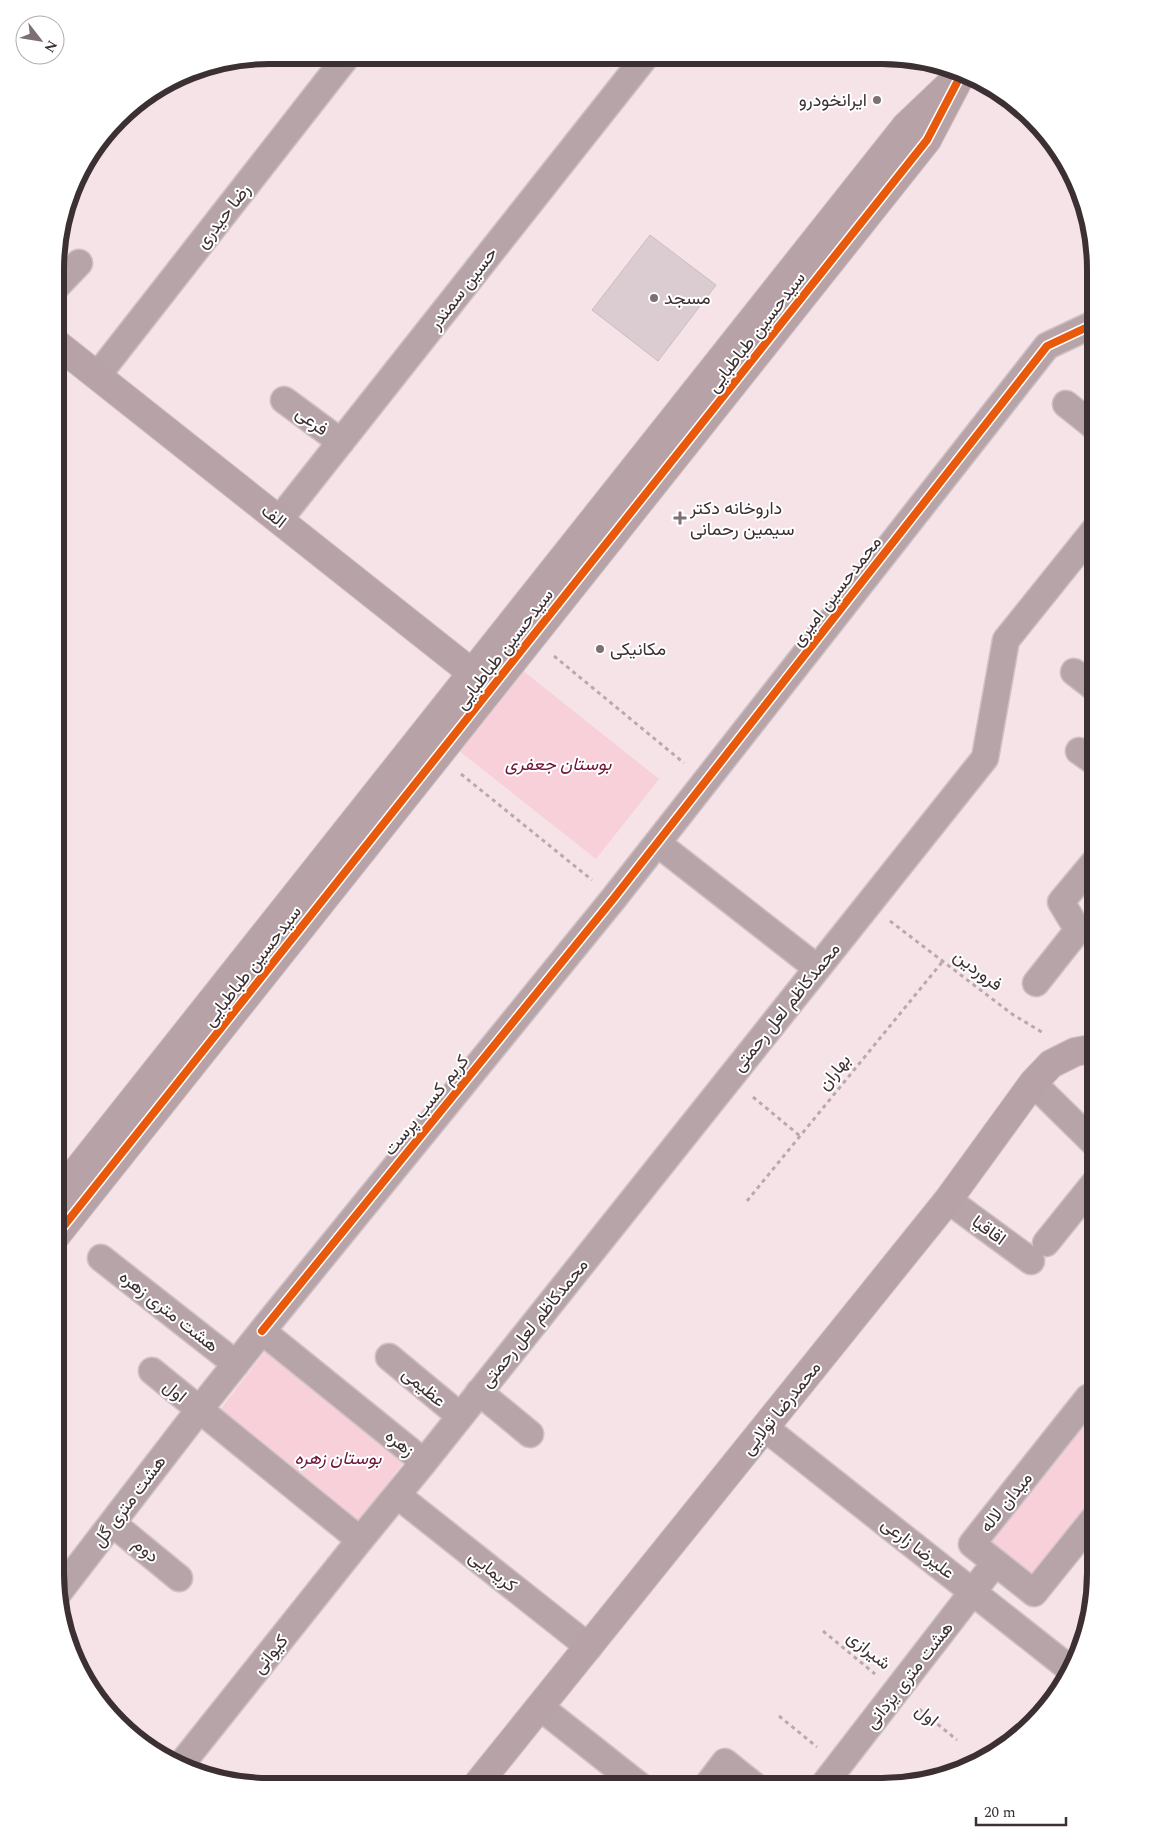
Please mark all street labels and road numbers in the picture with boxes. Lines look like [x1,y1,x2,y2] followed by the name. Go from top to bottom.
[189,178,257,255] street label: رضا حیدری
[422,241,504,336] street label: حسین سمندر
[700,266,812,399] street label: سیدحسین طباطبایی
[290,400,334,443] street label: فرعی
[255,498,292,535] street label: الف
[784,530,888,653] street label: محمدحسین امیری
[448,583,560,716] street label: سیدحسین طباطبایی
[196,900,308,1033] street label: سیدحسین طباطبایی
[726,937,847,1078] street label: محمدکاظم لعل رحمتی
[947,943,1008,998] street label: فروردین
[811,1048,858,1096] street label: بهاران
[377,1049,476,1162] street label: کریم کسب پرست
[966,1209,1011,1252] street label: اقاقیا
[474,1253,595,1394] street label: محمدکاظم لعل رحمتی
[113,1264,224,1359] street label: هشت متری زهره
[735,1355,828,1461] street label: محمدرضا تولایی
[396,1361,452,1414] street label: عظیمی
[157,1373,192,1409] street label: اول
[379,1423,420,1464] street label: زهره
[86,1450,173,1553] street label: هشت متری گل
[973,1466,1039,1539] street label: میدان لاله
[875,1511,960,1586] street label: علیرضا زارعی
[127,1531,165,1570] street label: دوم
[463,1544,523,1599] street label: کریمایی
[859,1616,960,1735] street label: هشت متری یزدانی
[841,1624,897,1677] street label: شیرازی
[246,1629,295,1680] street label: کیوانی
[909,1697,944,1733] street label: اول

